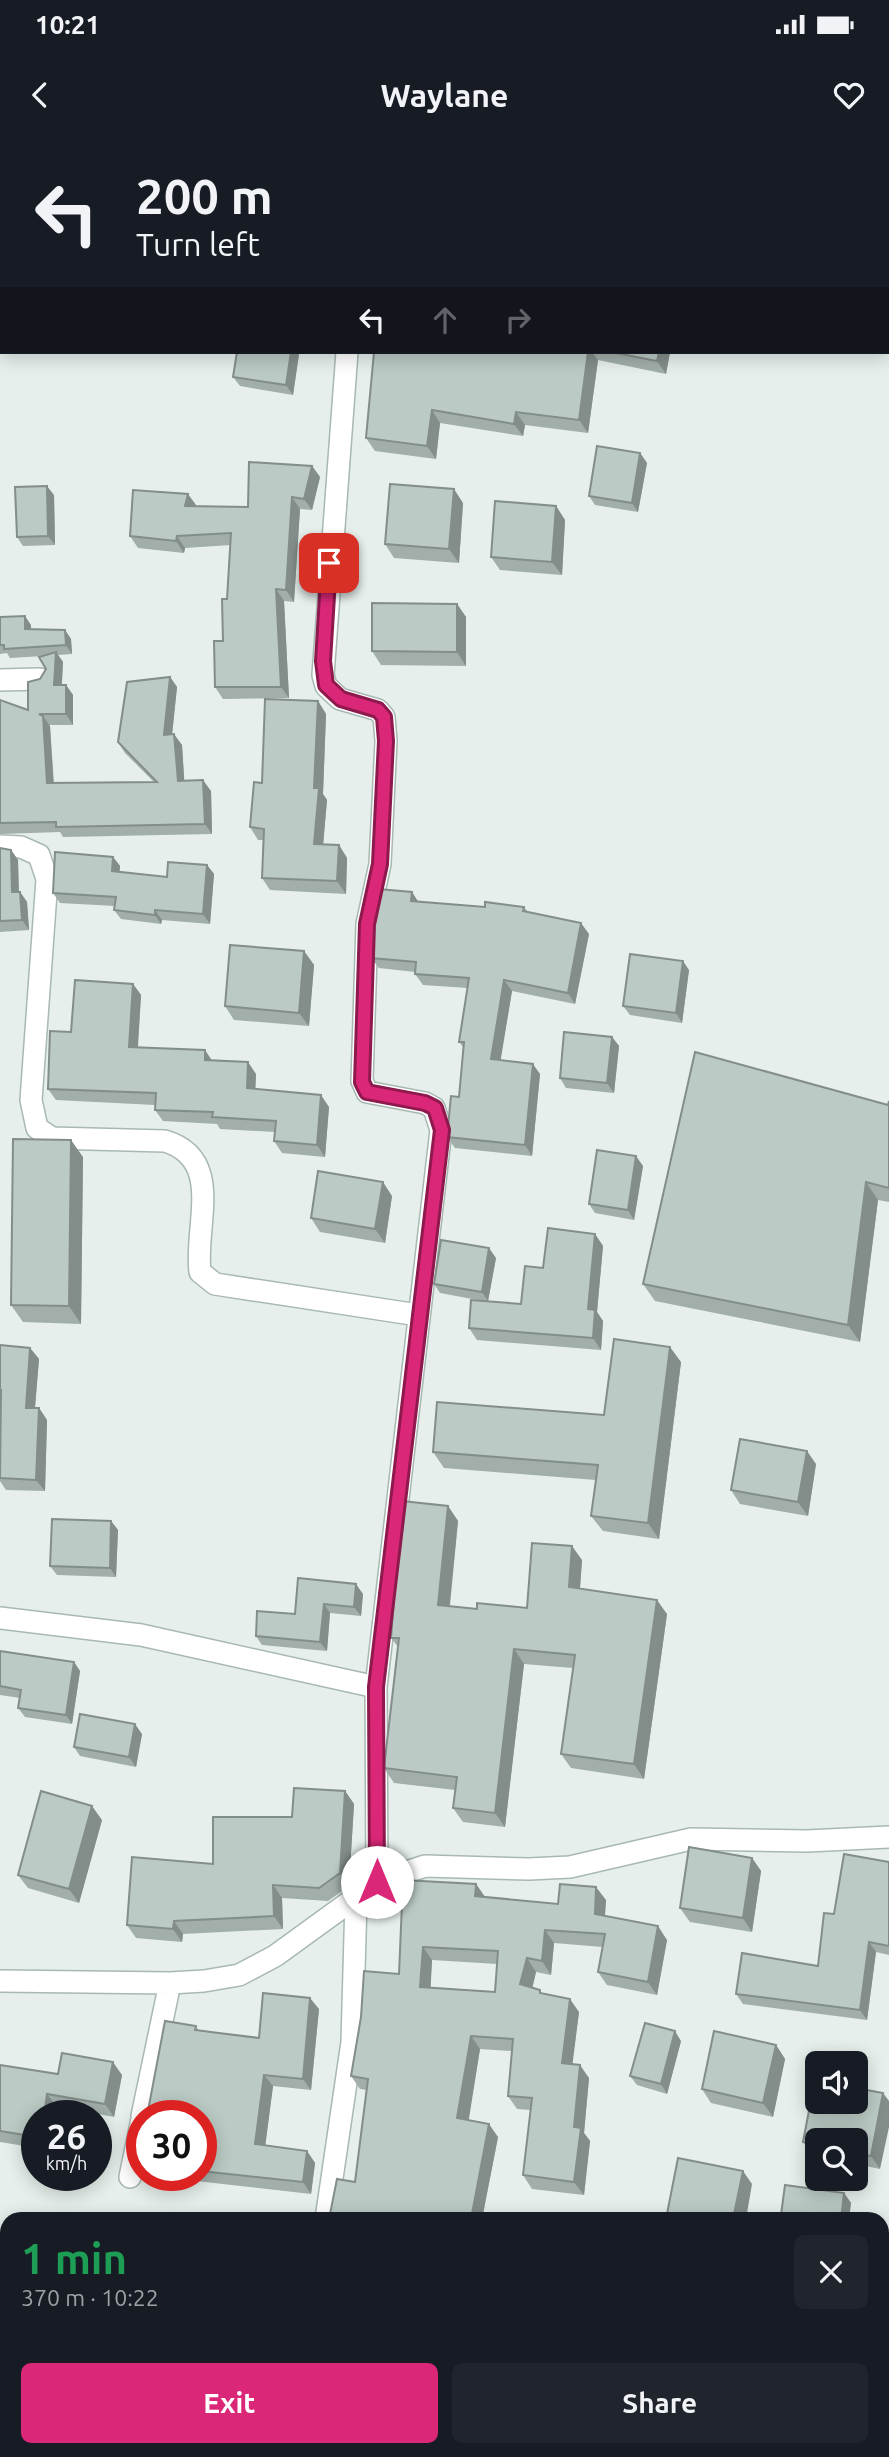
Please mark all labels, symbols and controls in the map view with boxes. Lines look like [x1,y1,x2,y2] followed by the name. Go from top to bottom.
[35,10,100,39] text: 10:21
[21,76,59,114] icon: back
[830,76,868,114] icon: heart
[381,77,508,113] text: Waylane
[21,168,112,259] icon: left
[136,168,273,223] text: 200 m
[136,226,260,262] text: Turn left
[353,301,391,339] icon: left
[426,301,464,339] icon: ahead
[499,301,537,339] icon: right
[299,533,359,593] pin
[310,544,348,582] icon: arrive
[340,1845,414,1919] position arrow
[805,2051,868,2191] map controls
[805,2051,868,2114] button: sound
[126,2100,217,2191] speed limit sign: 30
[47,2116,86,2156] text: 26
[805,2128,868,2191] button: search
[46,2153,87,2173] text: km/h
[21,2235,127,2282] text: 1 min
[794,2235,868,2309] button: close
[21,2285,159,2310] text: 370 m · 10:22
[21,2363,438,2443] button: Exit
[452,2363,868,2443] button: Share

